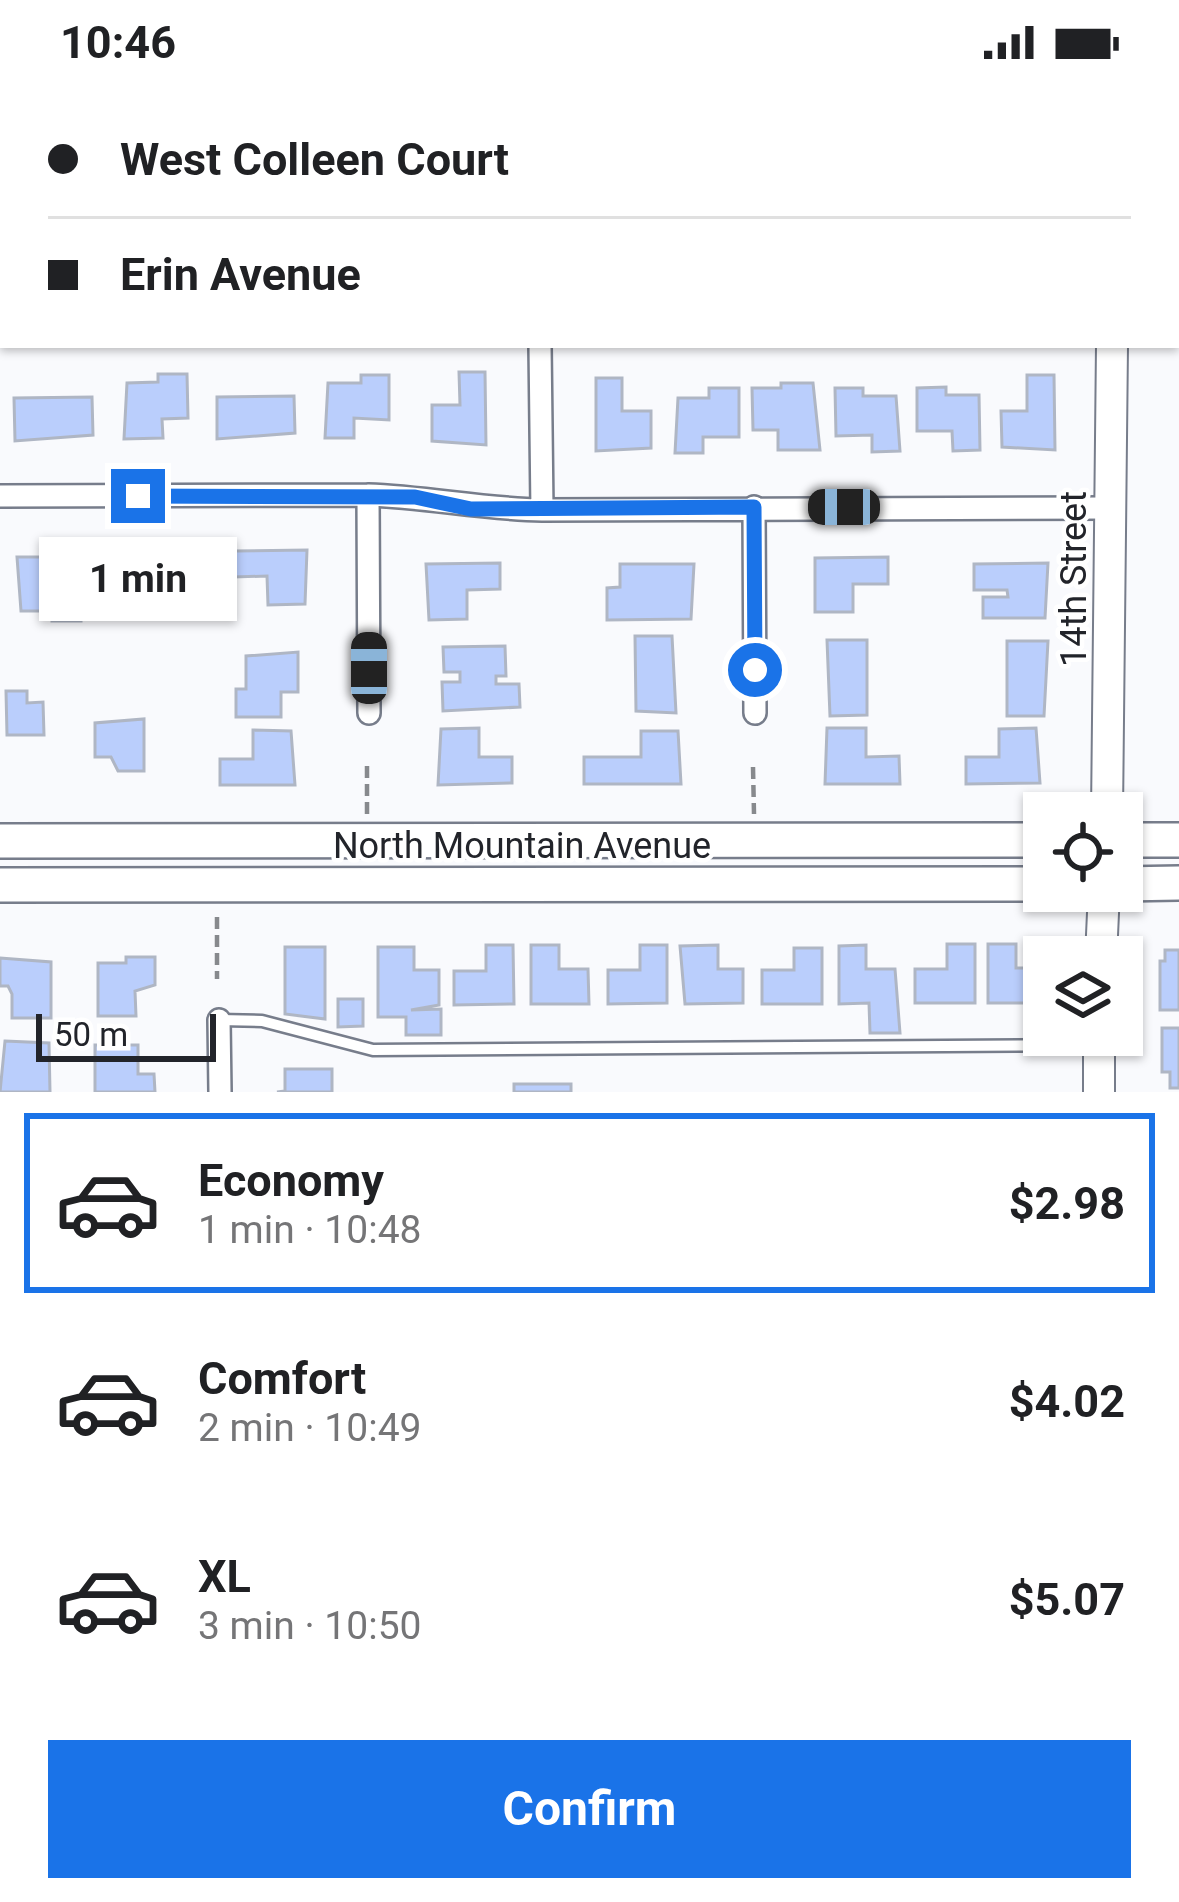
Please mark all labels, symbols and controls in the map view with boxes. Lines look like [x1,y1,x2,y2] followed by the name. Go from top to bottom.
[60,16,176,69] text: 10:46
[120,133,509,186] text: West Colleen Court
[120,248,361,301] text: Erin Avenue
[111,469,165,523] route end
[808,489,880,525] car
[1053,491,1095,667] street label: 14th Street
[39,538,237,622] callout: 1 min
[89,556,187,602] text: 1 min
[351,632,387,704] car
[728,643,782,697] route start
[1023,792,1143,1056] map controls
[1023,792,1143,912] button: locate
[333,825,711,867] street label: North Mountain Avenue
[1023,936,1143,1056] button: layers
[36,1008,216,1061] scale bar
[54,1015,128,1054] text: 50 m
[54,1149,162,1257] icon: car
[198,1154,384,1207] text: Economy
[1009,1177,1125,1230] text: $2.98
[198,1207,421,1253] text: 1 min · 10:48
[54,1347,162,1455] icon: car
[198,1352,366,1405] text: Comfort
[1009,1375,1125,1428] text: $4.02
[198,1405,421,1451] text: 2 min · 10:49
[54,1545,162,1653] icon: car
[198,1550,251,1603] text: XL
[1009,1573,1125,1626] text: $5.07
[198,1603,421,1649] text: 3 min · 10:50
[48,1740,1131,1878] button: Confirm

